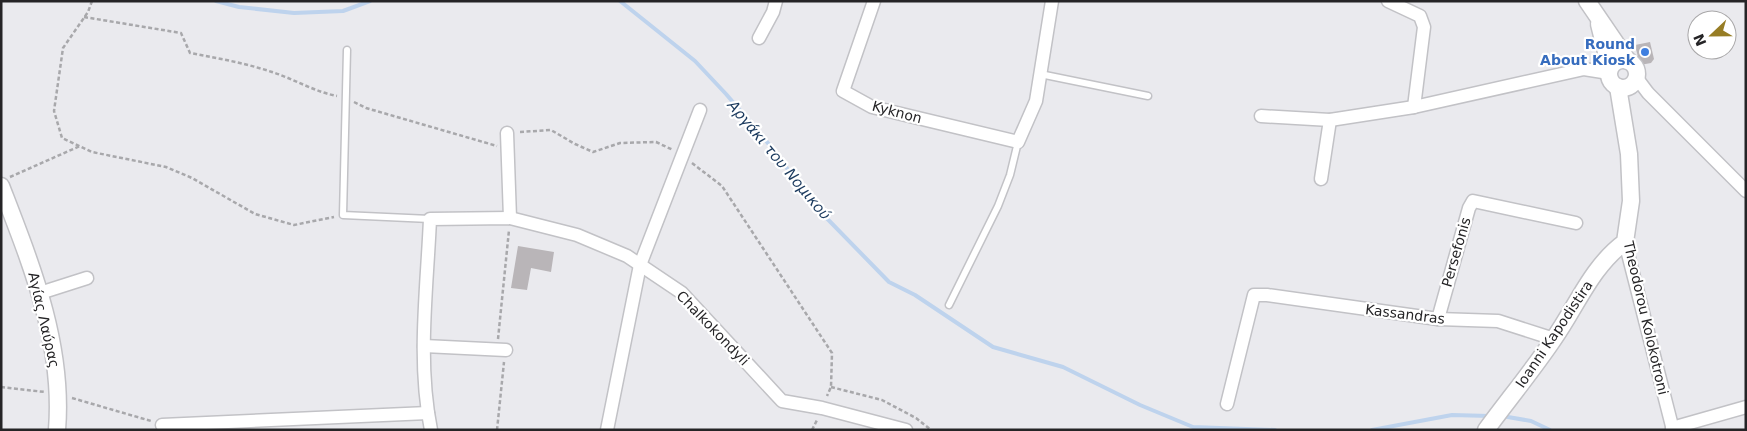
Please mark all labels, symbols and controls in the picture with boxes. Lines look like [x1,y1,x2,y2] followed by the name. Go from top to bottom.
[1687,10,1737,60] north arrow
[1690,31,1710,48] text: N
[1540,36,1636,68] place label: Round About Kiosk
[1639,46,1651,58] marker: Round About Kiosk
[723,96,834,224] water label: Αργάκι του Νομικού
[870,98,924,126] street label: Kyknon
[1438,215,1474,289] street label: Persefonis
[1620,239,1671,396] street label: Theodorou Kolokotroni
[25,271,63,369] street label: Αγίας Λαύρας
[1512,277,1596,391] street label: Ioanni Kapodistira
[673,287,753,369] street label: Chalkokondyli
[1364,301,1446,327] street label: Kassandras

